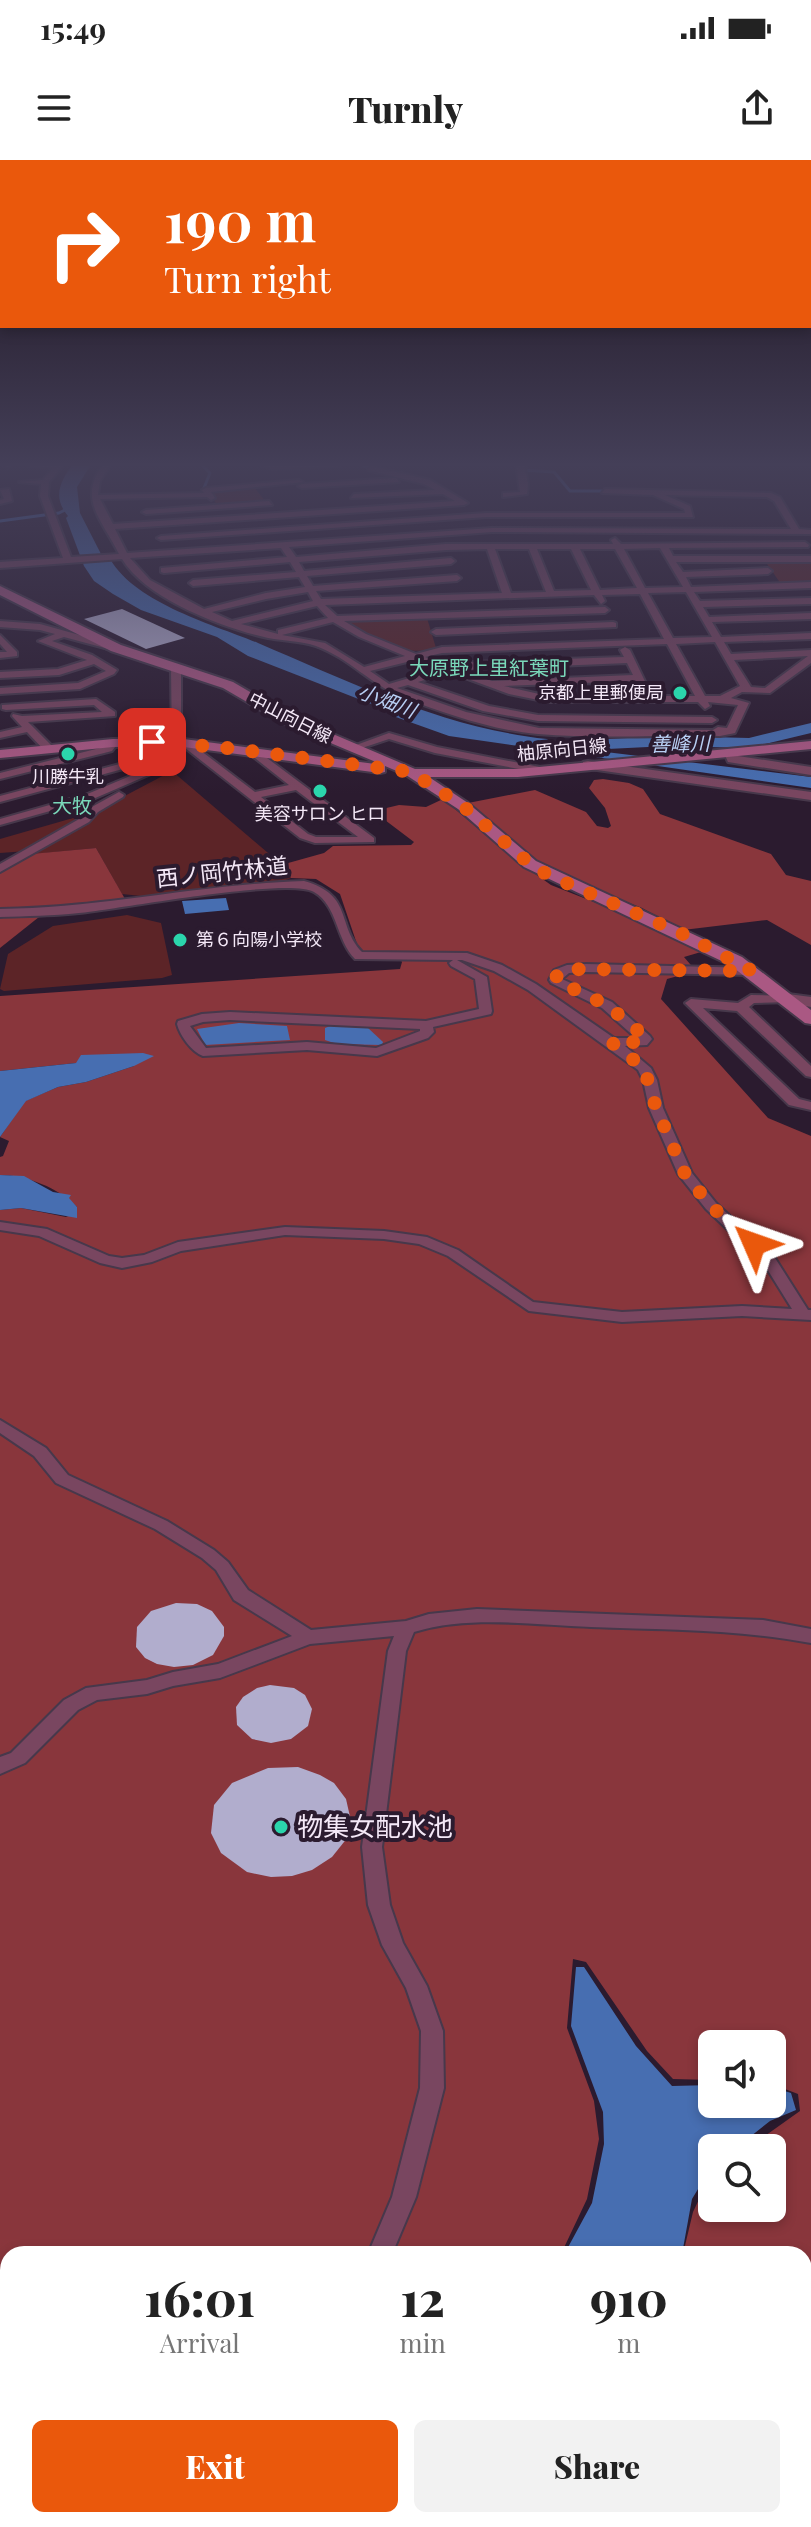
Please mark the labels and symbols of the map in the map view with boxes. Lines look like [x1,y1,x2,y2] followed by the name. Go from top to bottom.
[409,653,569,680] district label: 大原野上里紅葉町
[355,676,422,724] water label: 小畑川
[538,680,664,704] place label: 京都上里郵便局
[671,684,689,702] marker: 京都上里郵便局
[245,686,336,748] street label: 中山向日線
[118,708,186,776] pin
[650,728,712,757] water label: 善峰川
[516,732,608,766] street label: 柚原向日線
[59,745,77,763] marker: 川勝牛乳
[32,764,104,788] place label: 川勝牛乳
[311,782,329,800] marker: 美容サロン ヒロ
[52,791,92,818] district label: 大牧
[255,801,385,825] place label: 美容サロン ヒロ
[155,849,289,893] street label: 西ノ岡竹林道
[196,927,322,951] place label: 第６向陽小学校
[171,931,189,949] marker: 第６向陽小学校
[712,1202,796,1286] position arrow
[297,1808,453,1843] place label: 物集女配水池
[272,1818,290,1836] marker: 物集女配水池

